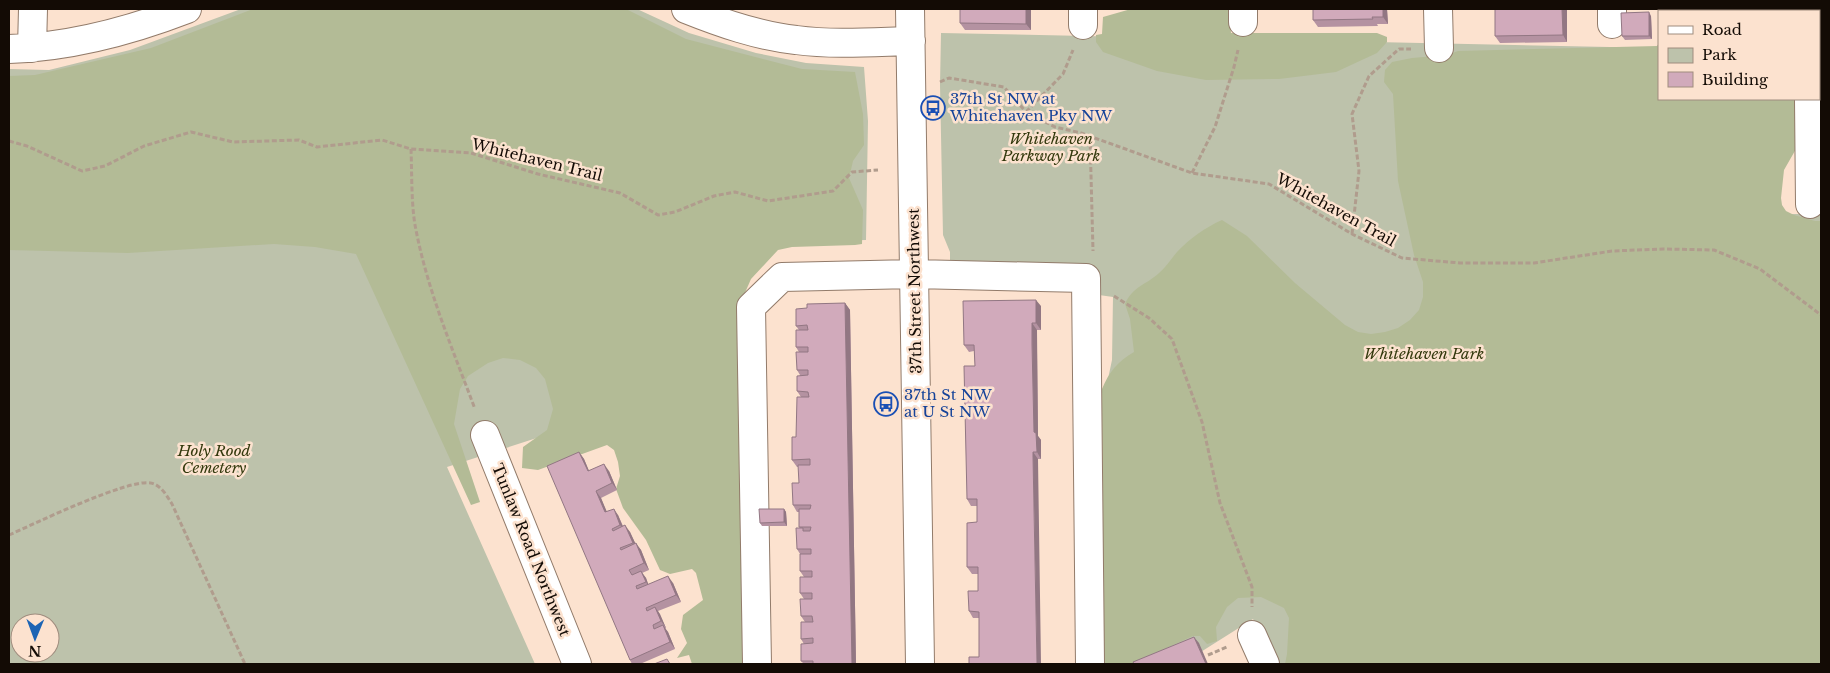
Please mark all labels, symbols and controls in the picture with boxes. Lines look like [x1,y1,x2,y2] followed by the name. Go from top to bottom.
[1658,10,1820,100] legend
[1702,20,1742,39] text: Road
[1702,45,1738,64] text: Park
[1702,70,1769,89] text: Building
[949,89,1113,125] place label: 37th St NW at Whitehaven Pky NW
[920,95,946,121] bus stop icon: 37th St NW at Whitehaven Pky NW
[1001,129,1100,165] park label: Whitehaven Parkway Park
[469,134,605,185] street label: Whitehaven Trail
[1272,168,1400,250] street label: Whitehaven Trail
[904,208,925,374] street label: 37th Street Northwest
[1364,344,1484,363] park label: Whitehaven Park
[904,385,992,421] place label: 37th St NW at U St NW
[873,391,899,417] bus stop icon: 37th St NW at U St NW
[176,441,251,477] park label: Holy Rood Cemetery
[488,461,575,639] street label: Tunlaw Road Northwest
[10,613,60,663] north arrow
[28,642,42,660] text: N

